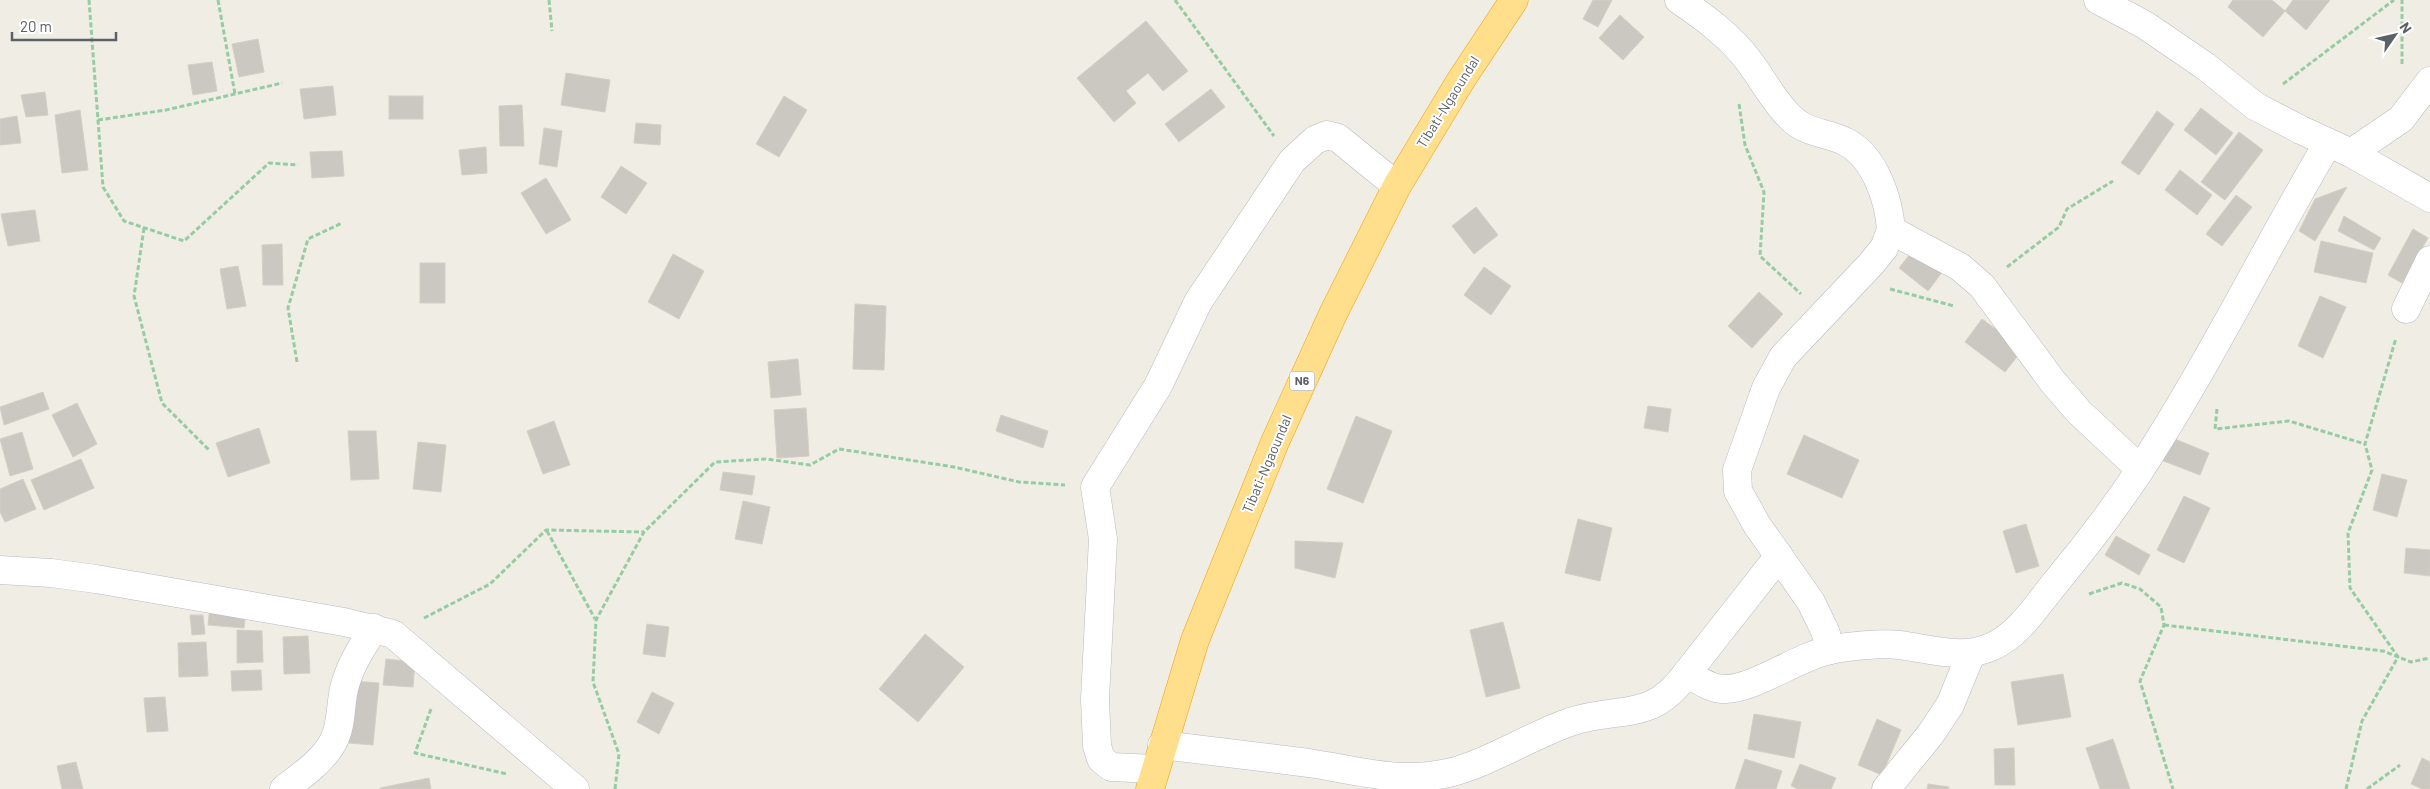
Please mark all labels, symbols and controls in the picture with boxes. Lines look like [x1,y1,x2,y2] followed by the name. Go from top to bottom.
[12,10,116,42] scale bar
[2370,10,2420,60] north arrow
[20,17,52,35] text: 20 m
[2397,19,2416,36] text: N
[1413,53,1483,151] street label: Tibati-Ngaoundal
[1290,372,1314,391] road number: N6
[1238,412,1295,515] street label: Tibati-Ngaoundal

